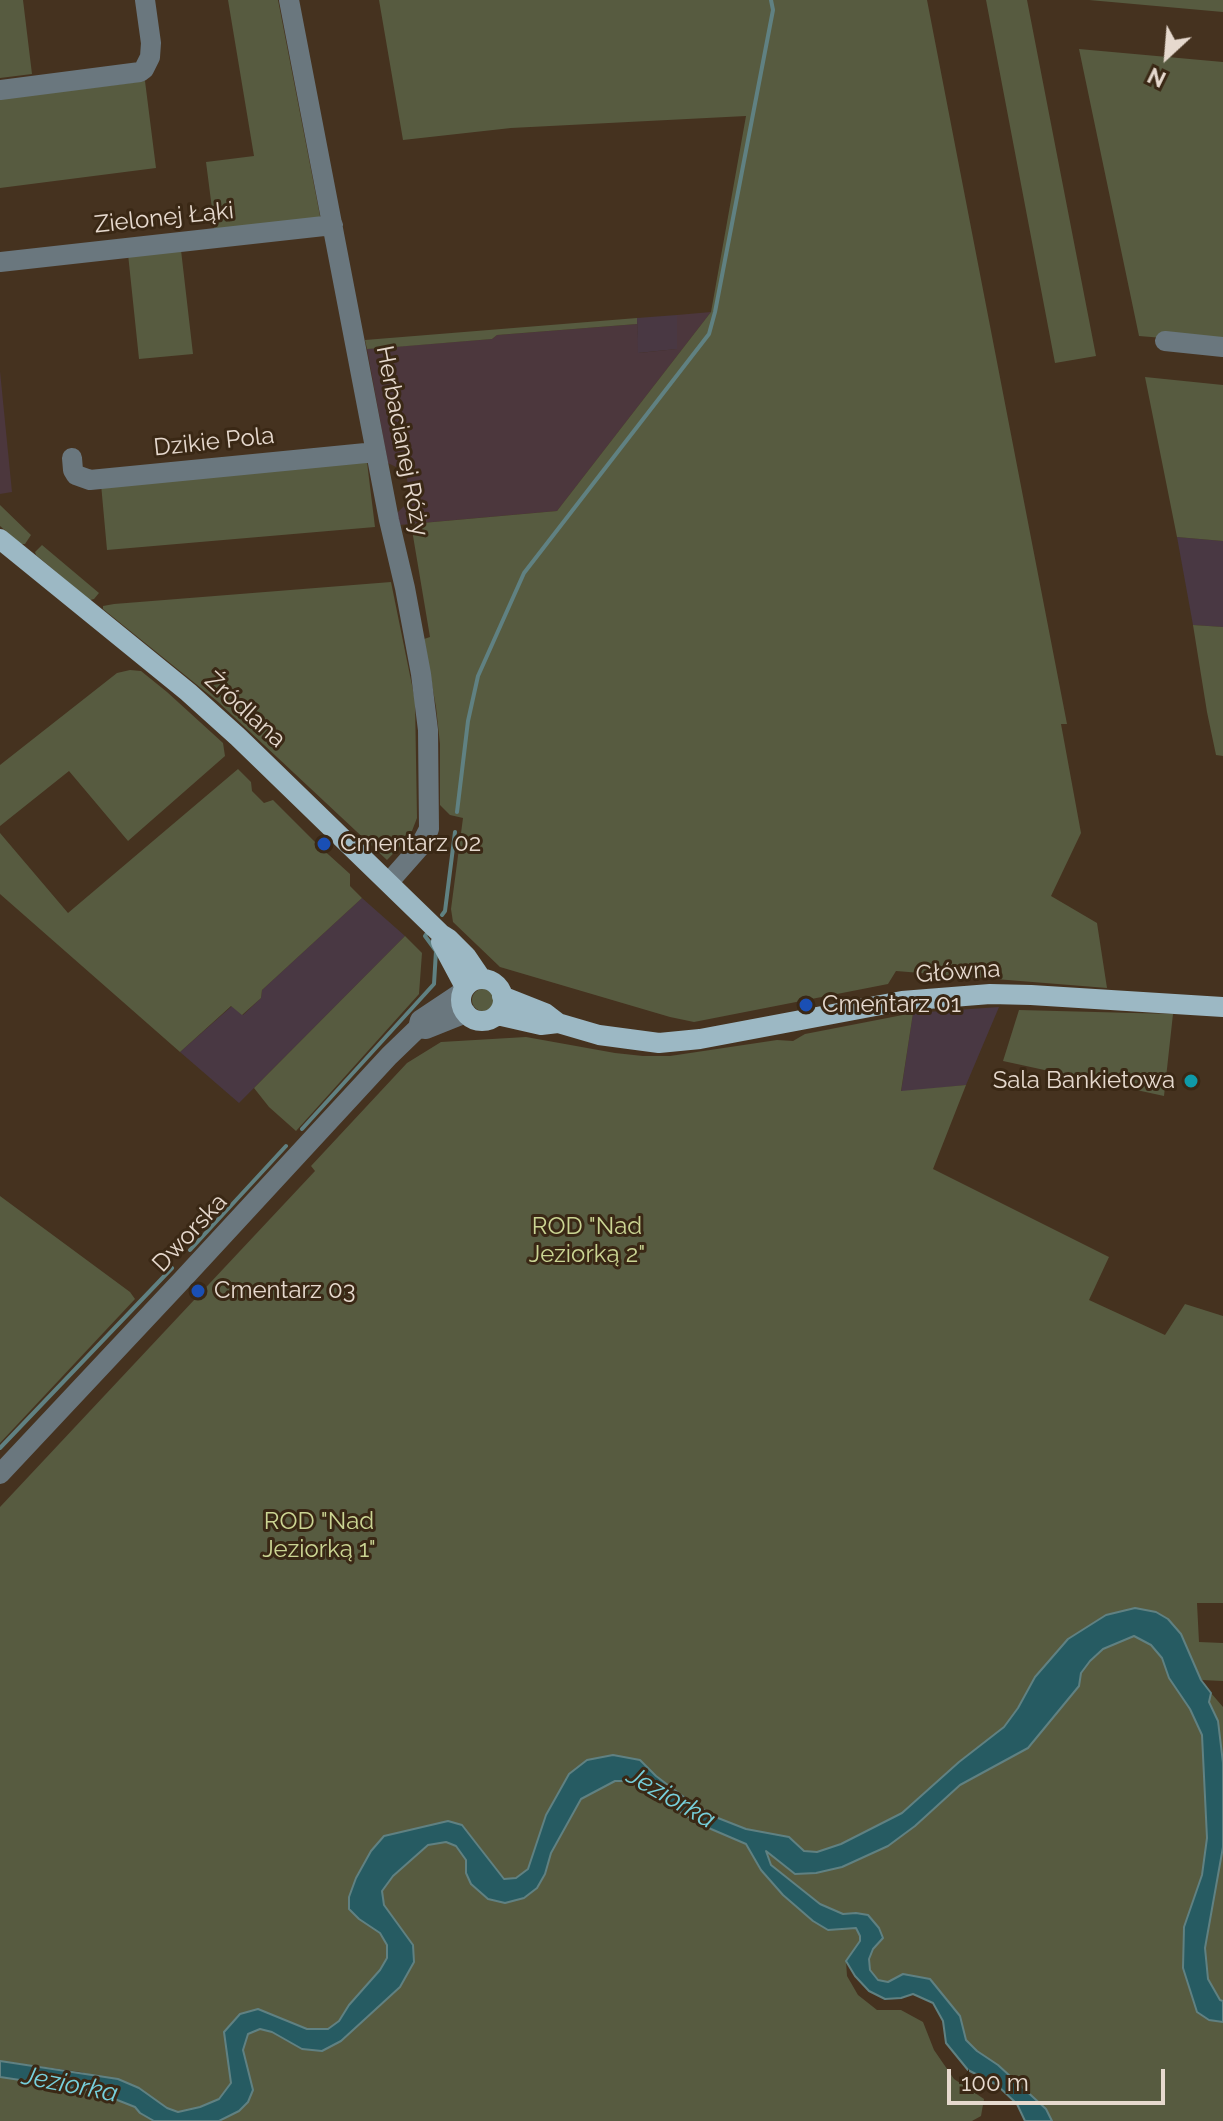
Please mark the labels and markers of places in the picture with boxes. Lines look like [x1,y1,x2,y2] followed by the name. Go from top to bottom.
[340,830,481,858] place label: Cmentarz 02
[315,835,333,853] marker: Cmentarz 02
[822,991,961,1019] place label: Cmentarz 01
[797,996,815,1014] marker: Cmentarz 01
[993,1067,1175,1095] place label: Sala Bankietowa
[1182,1072,1200,1090] marker: Sala Bankietowa
[214,1277,355,1305] place label: Cmentarz 03
[189,1282,207,1300] marker: Cmentarz 03

